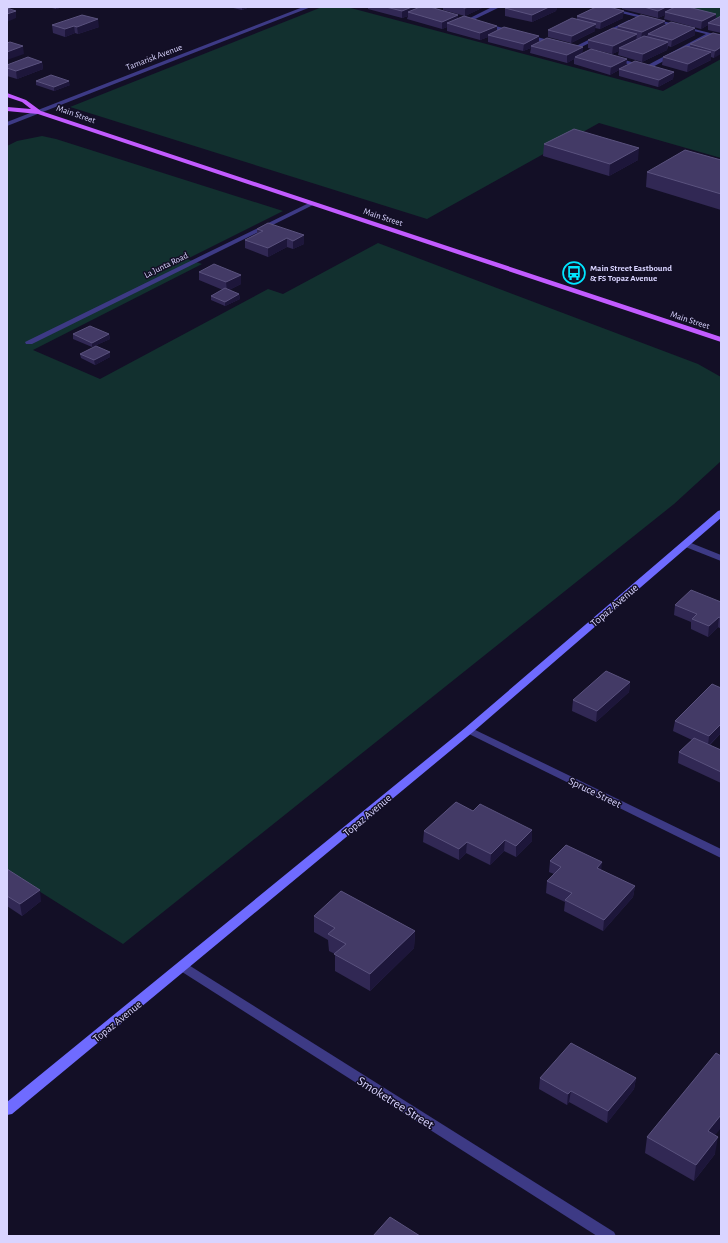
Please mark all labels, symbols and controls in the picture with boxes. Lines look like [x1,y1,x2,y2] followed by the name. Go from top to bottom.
[125,43,184,72] street label: Tamarisk Avenue
[55,104,97,125] street label: Main Street
[362,207,404,228] street label: Main Street
[143,251,190,280] street label: La Junta Road
[561,260,587,286] bus stop icon: Main Street Eastbound & FS Topaz Avenue
[590,264,672,283] place label: Main Street Eastbound & FS Topaz Avenue
[669,310,711,331] street label: Main Street
[588,582,640,629] street label: Topaz Avenue
[567,775,623,810] street label: Spruce Street
[341,792,394,839] street label: Topaz Avenue
[91,998,144,1044] street label: Topaz Avenue
[355,1075,436,1132] street label: Smoketree Street

